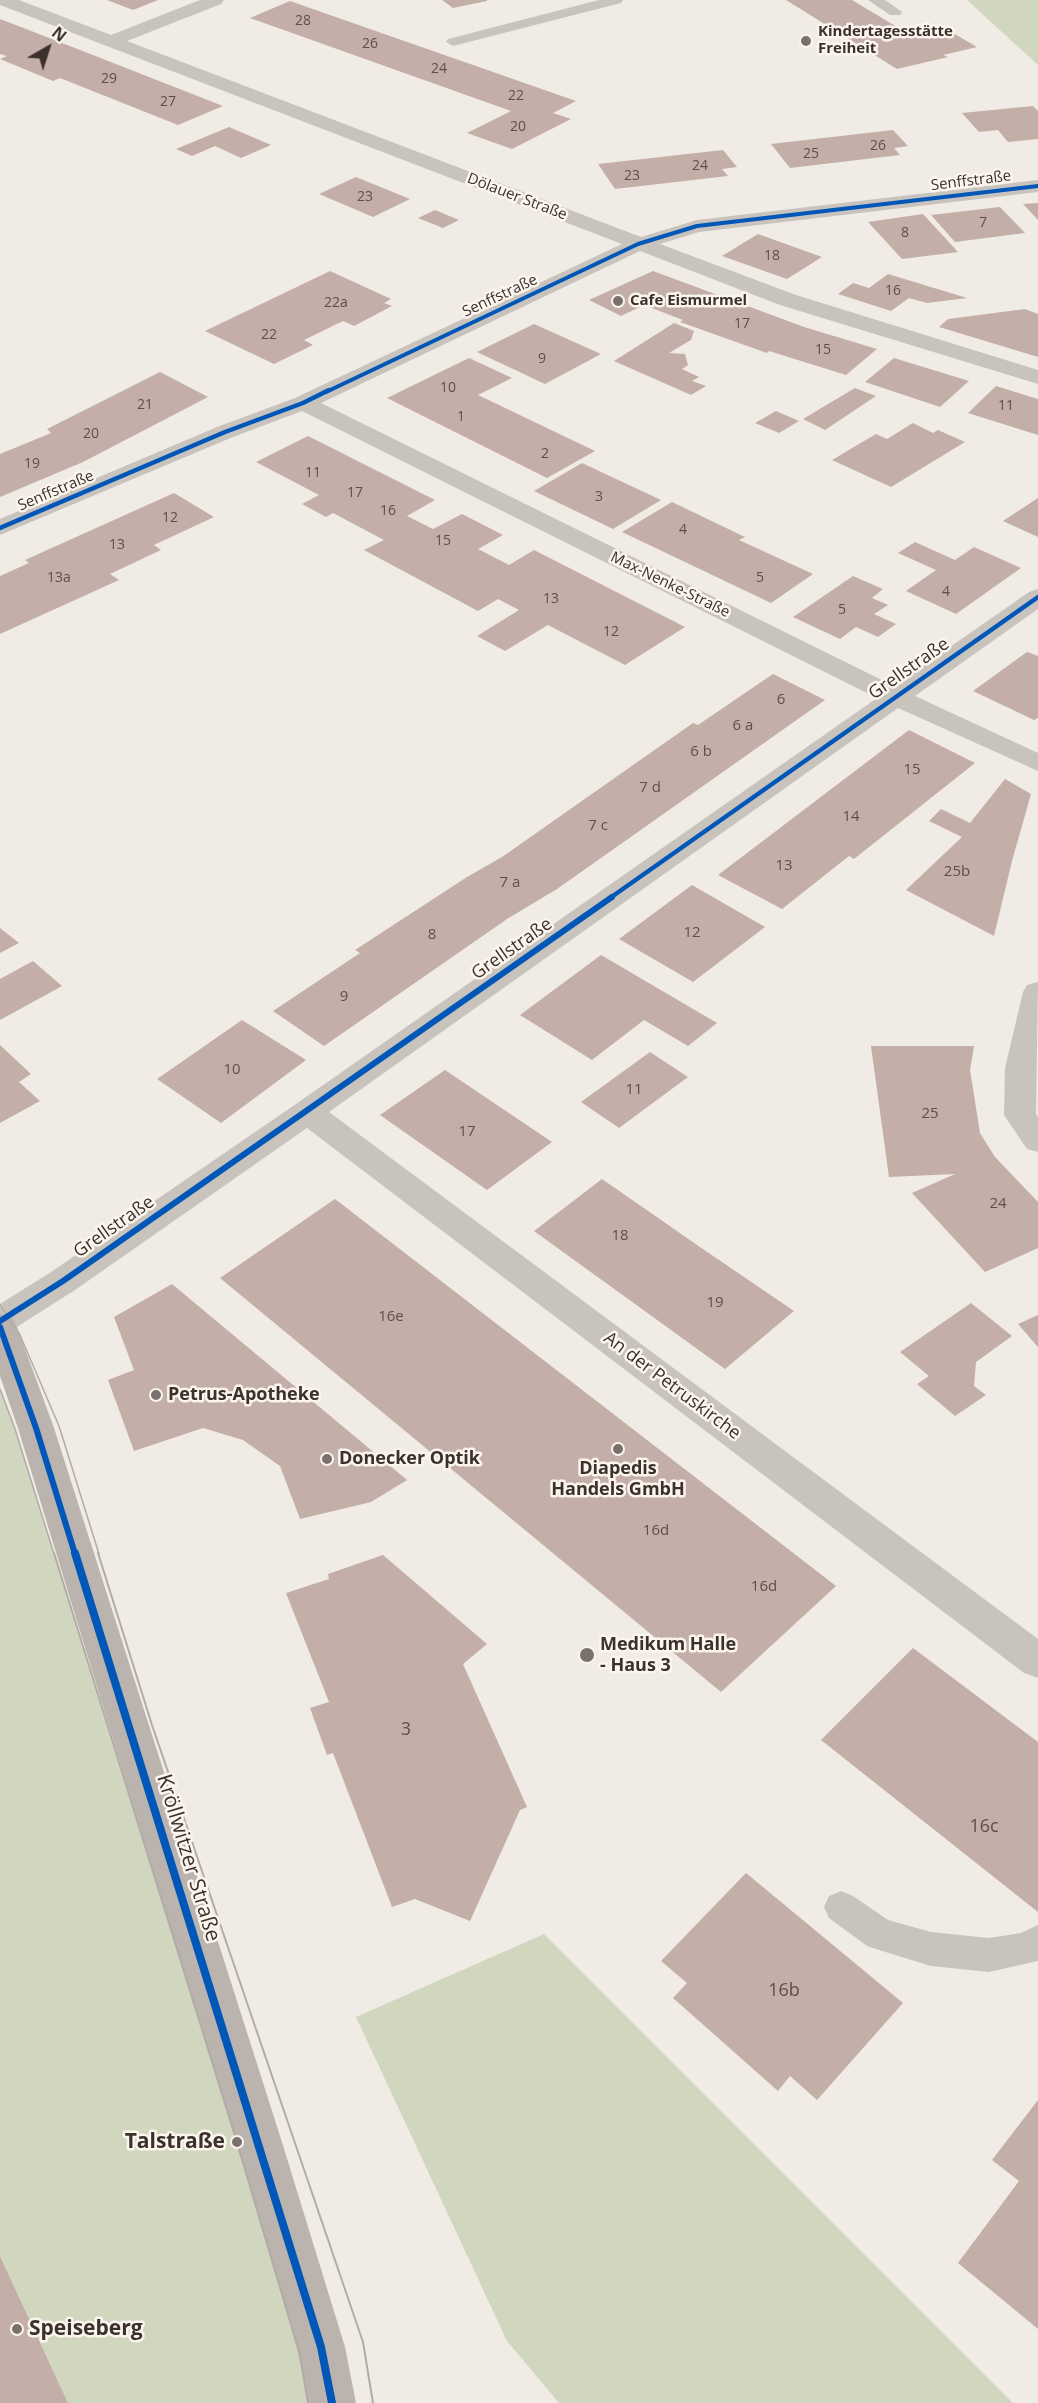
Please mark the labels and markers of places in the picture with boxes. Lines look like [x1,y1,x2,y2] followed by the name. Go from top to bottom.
[818,23,953,58] place label: Kindertagesstätte Freiheit
[799,34,813,48] marker: Kindertagesstätte Freiheit
[630,292,747,310] place label: Cafe Eismurmel
[611,294,625,308] marker: Cafe Eismurmel
[168,1384,320,1406] place label: Petrus-Apotheke
[149,1388,163,1402] marker: Petrus-Apotheke
[611,1442,625,1456] marker: Diapedis Handels GmbH
[339,1448,480,1470] place label: Donecker Optik
[320,1452,334,1466] marker: Donecker Optik
[551,1458,685,1500] place label: Diapedis Handels GmbH
[600,1634,736,1676] place label: Medikum Halle - Haus 3
[578,1646,596,1664] marker: Medikum Halle - Haus 3
[125,2129,225,2155] place label: Talstraße
[230,2135,244,2149] marker: Talstraße
[29,2316,143,2342] place label: Speiseberg
[10,2322,24,2336] marker: Speiseberg

